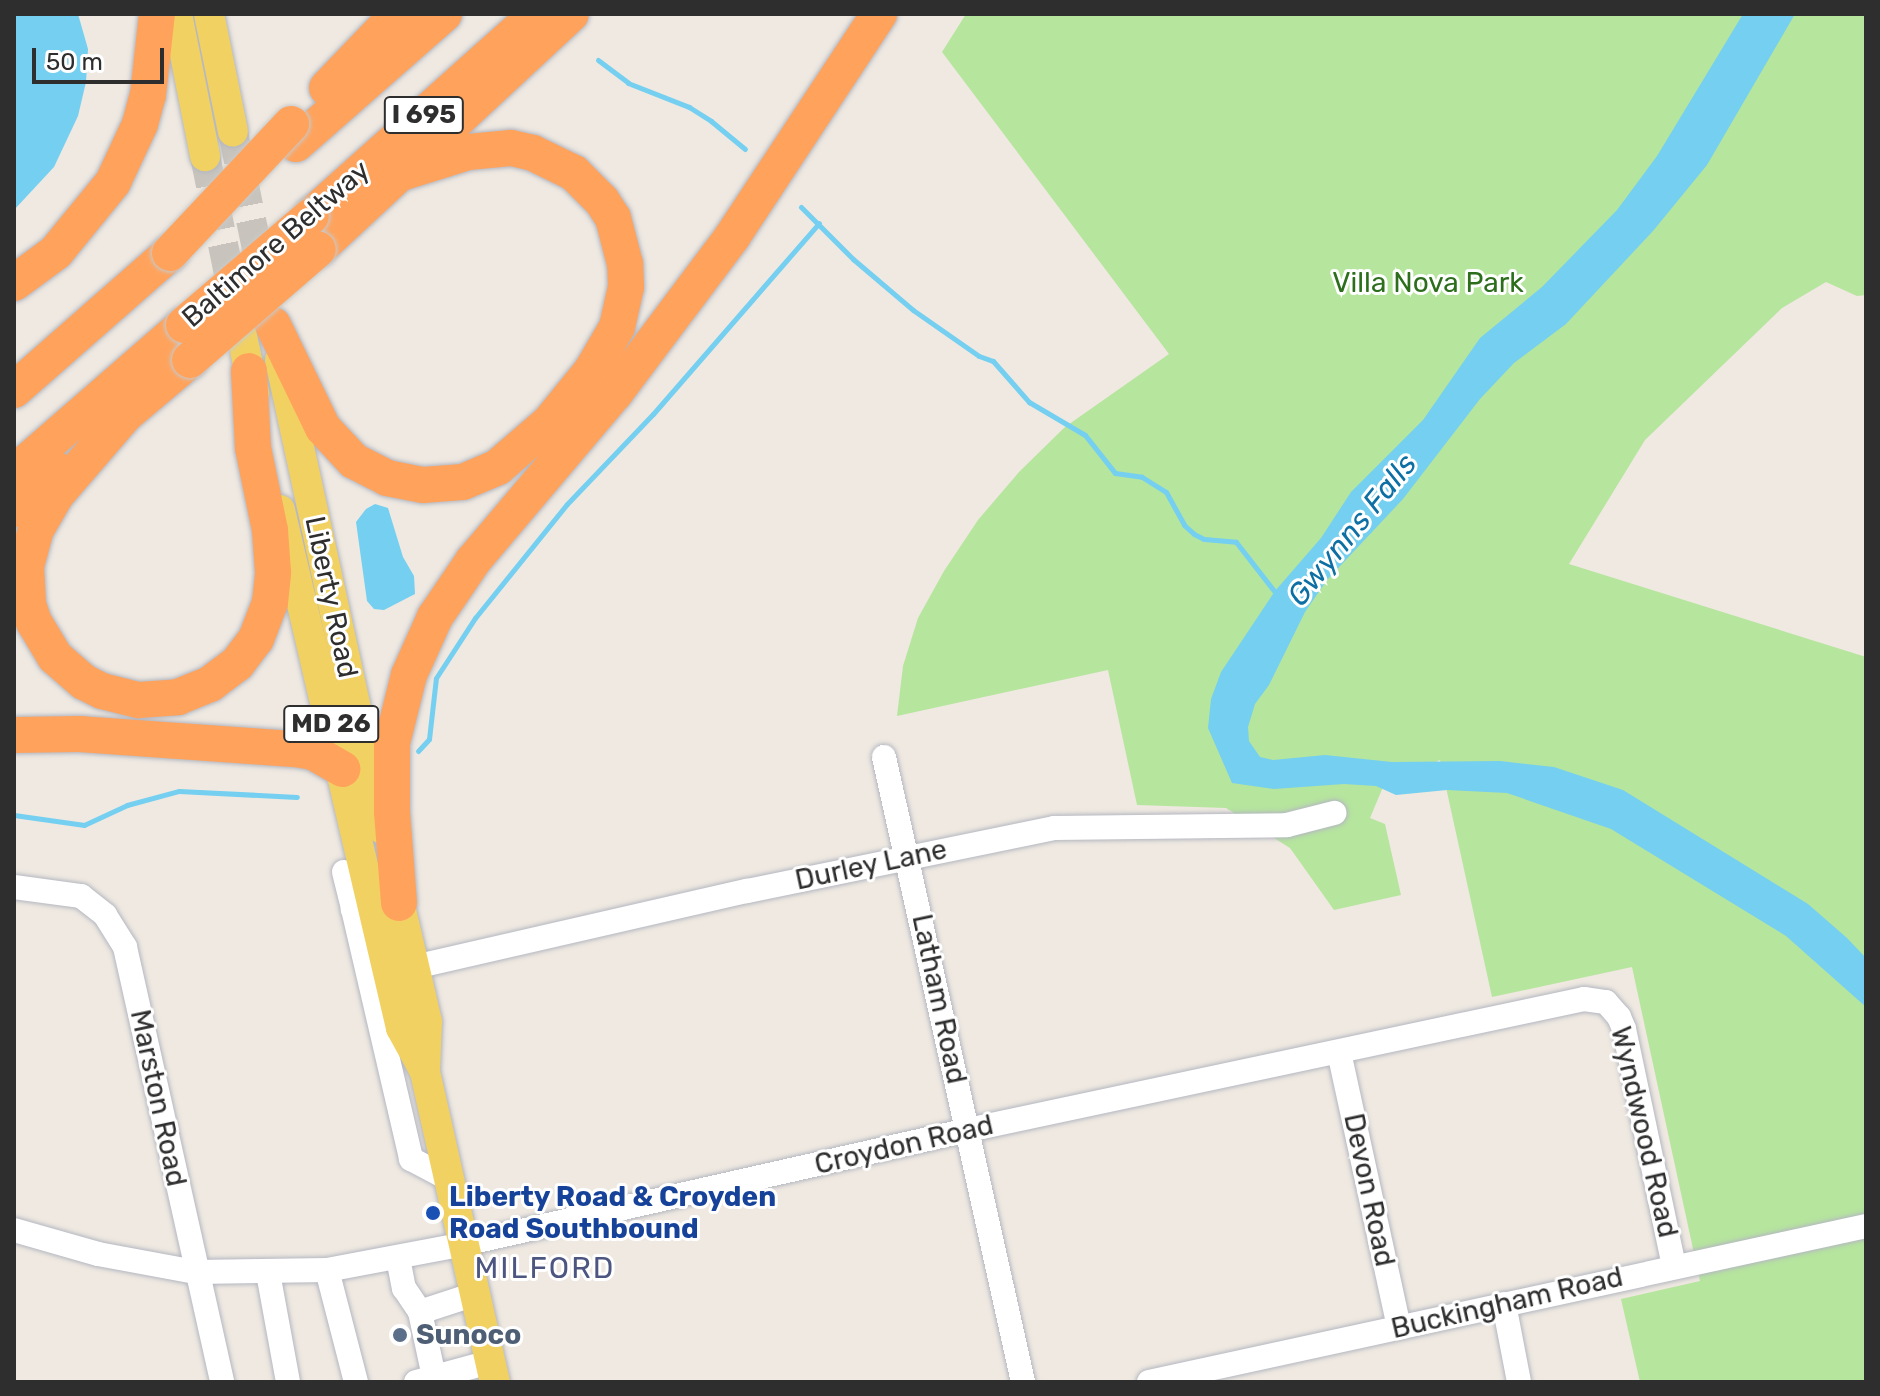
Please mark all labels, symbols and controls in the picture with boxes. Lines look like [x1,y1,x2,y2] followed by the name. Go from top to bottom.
[36,32,168,82] scale bar
[46,48,103,76] text: 50 m
[382,93,466,137] road number: I 695
[175,153,377,335] street label: Baltimore Beltway
[1332,266,1524,300] park label: Villa Nova Park
[1280,447,1424,613] water label: Gwynns Falls
[297,513,365,681] street label: Liberty Road
[283,702,379,746] road number: MD 26
[792,832,950,898] street label: Durley Lane
[905,911,973,1087] street label: Latham Road
[123,1007,193,1189] street label: Marston Road
[1603,1023,1685,1241] street label: Wyndwood Road
[811,1108,997,1182] street label: Croydon Road
[1336,1110,1402,1270] street label: Devon Road
[449,1180,777,1246] place label: Liberty Road & Croyden Road Southbound
[424,1204,442,1222] marker: Liberty Road & Croyden Road Southbound
[475,1250,615,1286] district label: MILFORD
[1388,1260,1626,1346] street label: Buckingham Road
[416,1318,521,1352] place label: Sunoco
[391,1326,409,1344] marker: Sunoco

